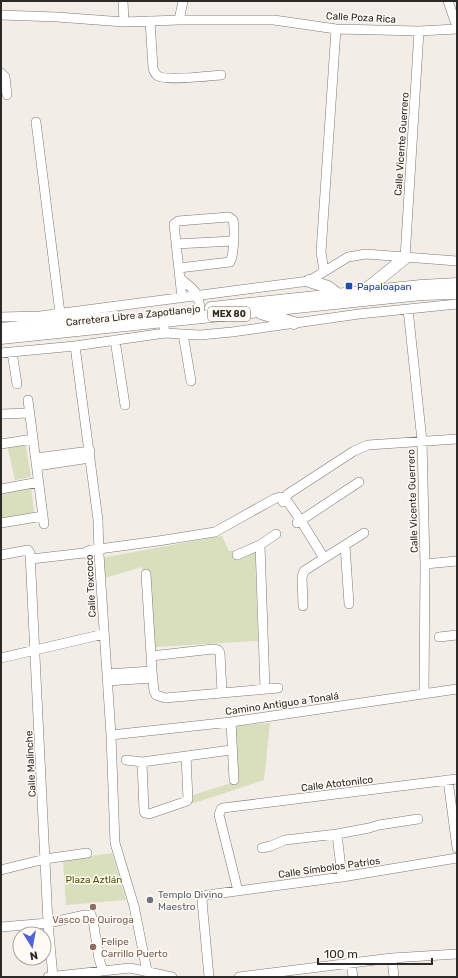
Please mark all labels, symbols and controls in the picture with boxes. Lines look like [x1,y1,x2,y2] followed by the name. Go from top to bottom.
[326,10,396,26] street label: Calle Poza Rica
[392,92,412,196] street label: Calle Vicente Guerrero
[344,281,354,291] marker: Papaloapan
[357,281,412,293] place label: Papaloapan
[65,303,201,329] street label: Carretera Libre a Zapotlanejo
[208,307,250,321] road number: MEX 80
[405,449,421,553] street label: Calle Vicente Guerrero
[83,554,99,618] street label: Calle Texcoco
[225,690,340,718] street label: Camino Antiguo a Tonalá
[23,730,39,798] street label: Calle Malinche
[300,774,374,794] street label: Calle Atotonilco
[277,855,381,881] street label: Calle Símbolos Patrios
[66,874,122,886] park label: Plaza Aztlán
[158,889,223,913] place label: Templo Divino Maestro
[145,895,155,905] marker: Templo Divino Maestro
[88,902,98,912] marker: Vasco De Quiroga
[52,914,134,926] place label: Vasco De Quiroga
[12,926,52,966] north arrow
[101,936,168,960] place label: Felipe Carrillo Puerto
[318,940,432,966] scale bar
[88,942,98,952] marker: Felipe Carrillo Puerto
[324,947,358,961] text: 100 m
[29,948,39,962] text: N

